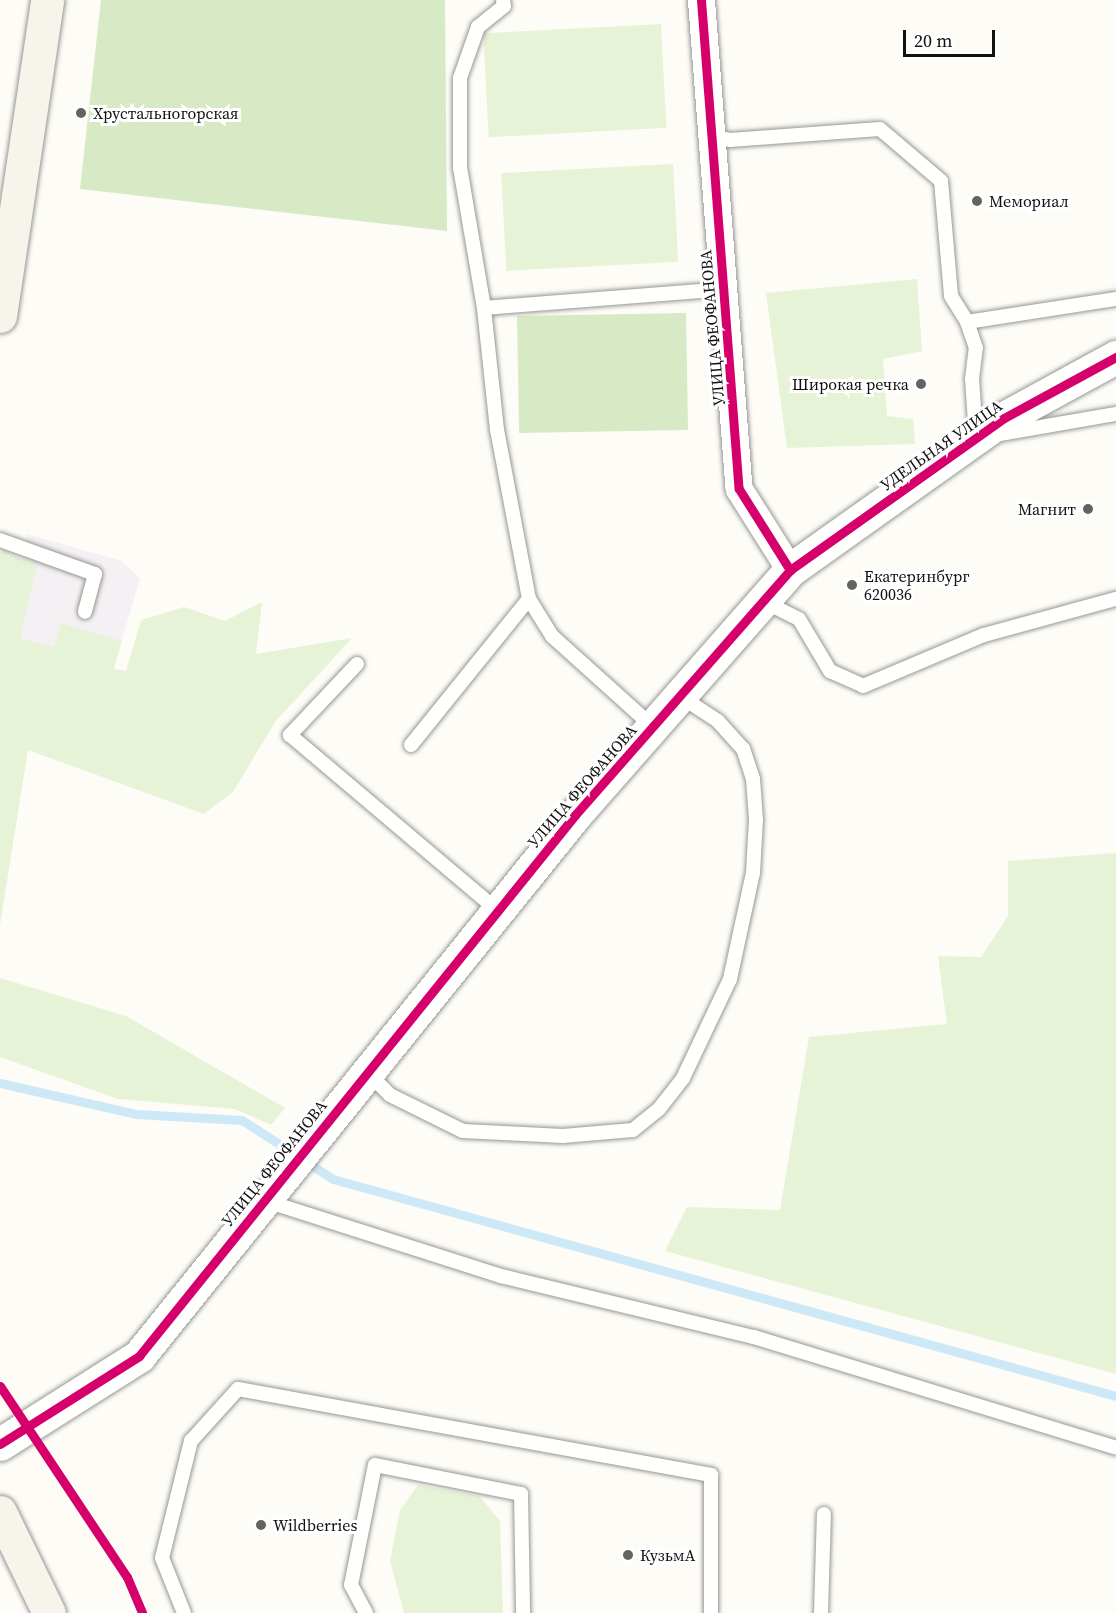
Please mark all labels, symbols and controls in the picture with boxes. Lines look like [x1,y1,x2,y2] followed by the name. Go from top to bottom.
[906,18,998,56] scale bar
[914,28,952,53] text: 20 m
[93,103,239,123] place label: Хрустальногорская
[74,106,88,120] marker: Хрустальногорская
[989,191,1069,211] place label: Мемориал
[970,194,984,208] marker: Мемориал
[696,249,728,407] street label: УЛИЦА ФЕОФАНОВА
[792,374,909,394] place label: Широкая речка
[914,377,928,391] marker: Широкая речка
[876,396,1006,494] street label: УДЕЛЬНАЯ УЛИЦА
[1018,499,1076,519] place label: Магнит
[1081,502,1095,516] marker: Магнит
[864,566,970,604] place label: Екатеринбург 620036
[845,578,859,592] marker: Екатеринбург 620036
[523,721,641,851] street label: УЛИЦА ФЕОФАНОВА
[217,1096,331,1230] street label: УЛИЦА ФЕОФАНОВА
[273,1515,357,1535] place label: Wildberries
[254,1518,268,1532] marker: Wildberries
[640,1545,695,1565] place label: КузьмА
[621,1548,635,1562] marker: КузьмА

